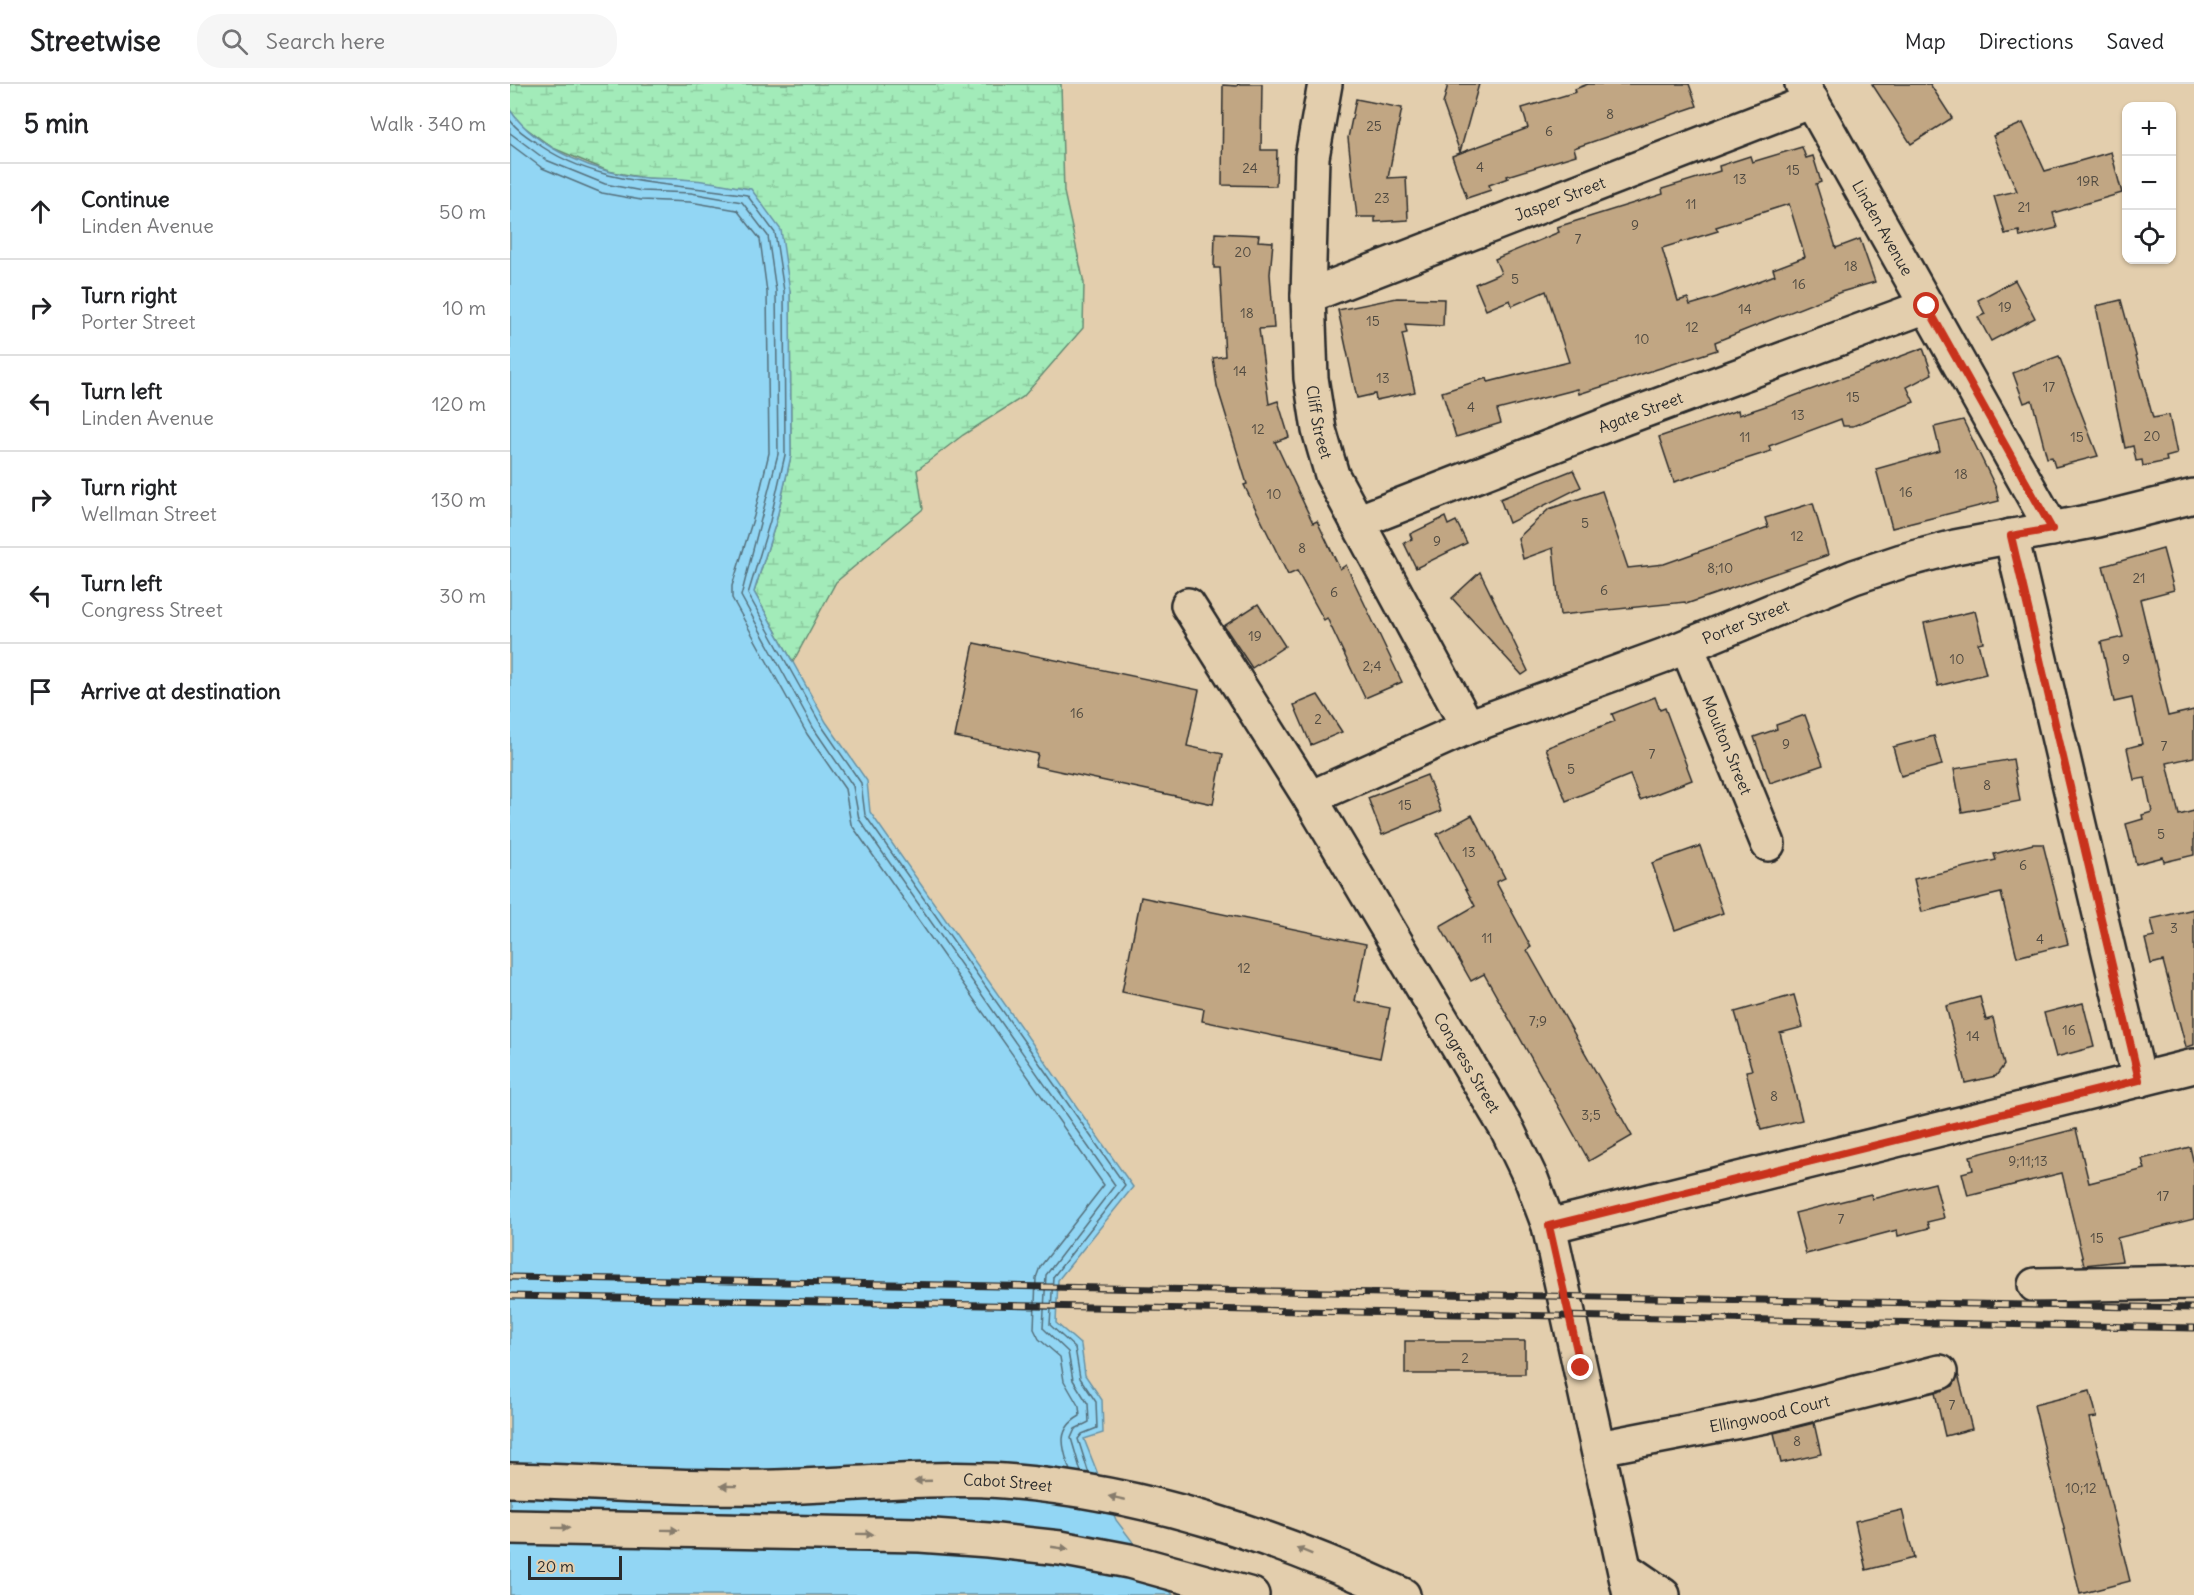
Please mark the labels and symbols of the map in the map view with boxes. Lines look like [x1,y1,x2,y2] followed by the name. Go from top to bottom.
[1606,105,1614,123] house number: 8
[1366,117,1382,135] house number: 25
[1545,122,1553,140] house number: 6
[1476,158,1484,176] house number: 4
[1242,159,1258,177] house number: 24
[1786,161,1800,179] house number: 15
[1733,170,1747,188] house number: 13
[1512,172,1608,225] street label: Jasper Street
[2077,172,2099,190] house number: 19R
[1848,177,1918,279] street label: Linden Avenue
[1374,189,1390,207] house number: 23
[1685,195,1697,213] house number: 11
[2017,198,2031,216] house number: 21
[1631,216,1639,234] house number: 9
[1575,230,1582,248] house number: 7
[1235,243,1251,261] house number: 20
[1844,257,1858,275] house number: 18
[1511,270,1519,288] house number: 5
[1792,275,1806,293] house number: 16
[1913,292,1939,318] route start
[1998,298,2012,316] house number: 19
[1738,300,1752,318] house number: 14
[1240,304,1254,322] house number: 18
[1366,312,1380,330] house number: 15
[1685,318,1699,336] house number: 12
[1635,330,1649,348] house number: 10
[1233,362,1247,380] house number: 14
[1376,369,1390,387] house number: 13
[2043,378,2055,396] house number: 17
[1302,384,1337,462] street label: Cliff Street
[1595,387,1686,437] street label: Agate Street
[1846,388,1860,406] house number: 15
[1467,398,1475,416] house number: 4
[1791,406,1805,424] house number: 13
[1251,420,1265,438] house number: 12
[2144,427,2160,445] house number: 20
[1739,428,1751,446] house number: 11
[2070,428,2084,446] house number: 15
[1954,465,1968,483] house number: 18
[1899,483,1913,501] house number: 16
[1267,485,1281,503] house number: 10
[1581,514,1589,532] house number: 5
[1790,527,1804,545] house number: 12
[1433,532,1441,550] house number: 9
[1298,539,1306,557] house number: 8
[1707,559,1733,577] house number: 8;10
[2132,569,2146,587] house number: 21
[1600,581,1608,599] house number: 6
[1330,583,1338,601] house number: 6
[1699,595,1792,649] street label: Porter Street
[1248,627,1262,645] house number: 19
[1950,650,1964,668] house number: 10
[2122,650,2130,668] house number: 9
[1362,657,1382,675] house number: 2;4
[1698,693,1757,798] street label: Moulton Street
[1070,704,1084,722] house number: 16
[1314,710,1322,728] house number: 2
[1782,735,1790,753] house number: 9
[2161,737,2168,755] house number: 7
[1649,745,1656,763] house number: 7
[1567,760,1575,778] house number: 5
[1983,776,1991,794] house number: 8
[1398,796,1412,814] house number: 15
[2157,825,2165,843] house number: 5
[1462,843,1476,861] house number: 13
[2019,856,2027,874] house number: 6
[2170,919,2178,937] house number: 3
[1481,929,1493,947] house number: 11
[2036,930,2044,948] house number: 4
[1237,959,1251,977] house number: 12
[1430,1009,1505,1117] street label: Congress Street
[1529,1012,1547,1030] house number: 7;9
[2062,1021,2076,1039] house number: 16
[1966,1027,1980,1045] house number: 14
[1770,1087,1778,1105] house number: 8
[1581,1106,1601,1124] house number: 3;5
[2008,1152,2048,1170] house number: 9;11;13
[2157,1187,2169,1205] house number: 17
[1838,1210,1845,1228] house number: 7
[2090,1229,2104,1247] house number: 15
[1461,1349,1469,1367] house number: 2
[1567,1354,1593,1380] route end
[1708,1390,1832,1437] street label: Ellingwood Court
[1949,1396,1956,1414] house number: 7
[1793,1432,1801,1450] house number: 8
[963,1470,1054,1496] street label: Cabot Street
[914,1476,933,1486] one-way arrow
[2065,1479,2097,1497] house number: 10;12
[719,1481,738,1490] one-way arrow
[1108,1492,1126,1502] one-way arrow
[551,1523,570,1533] one-way arrow
[661,1525,680,1535] one-way arrow
[856,1529,875,1539] one-way arrow
[1050,1544,1069,1553] one-way arrow
[1295,1546,1313,1556] one-way arrow
[528,1553,622,1580] scale bar

